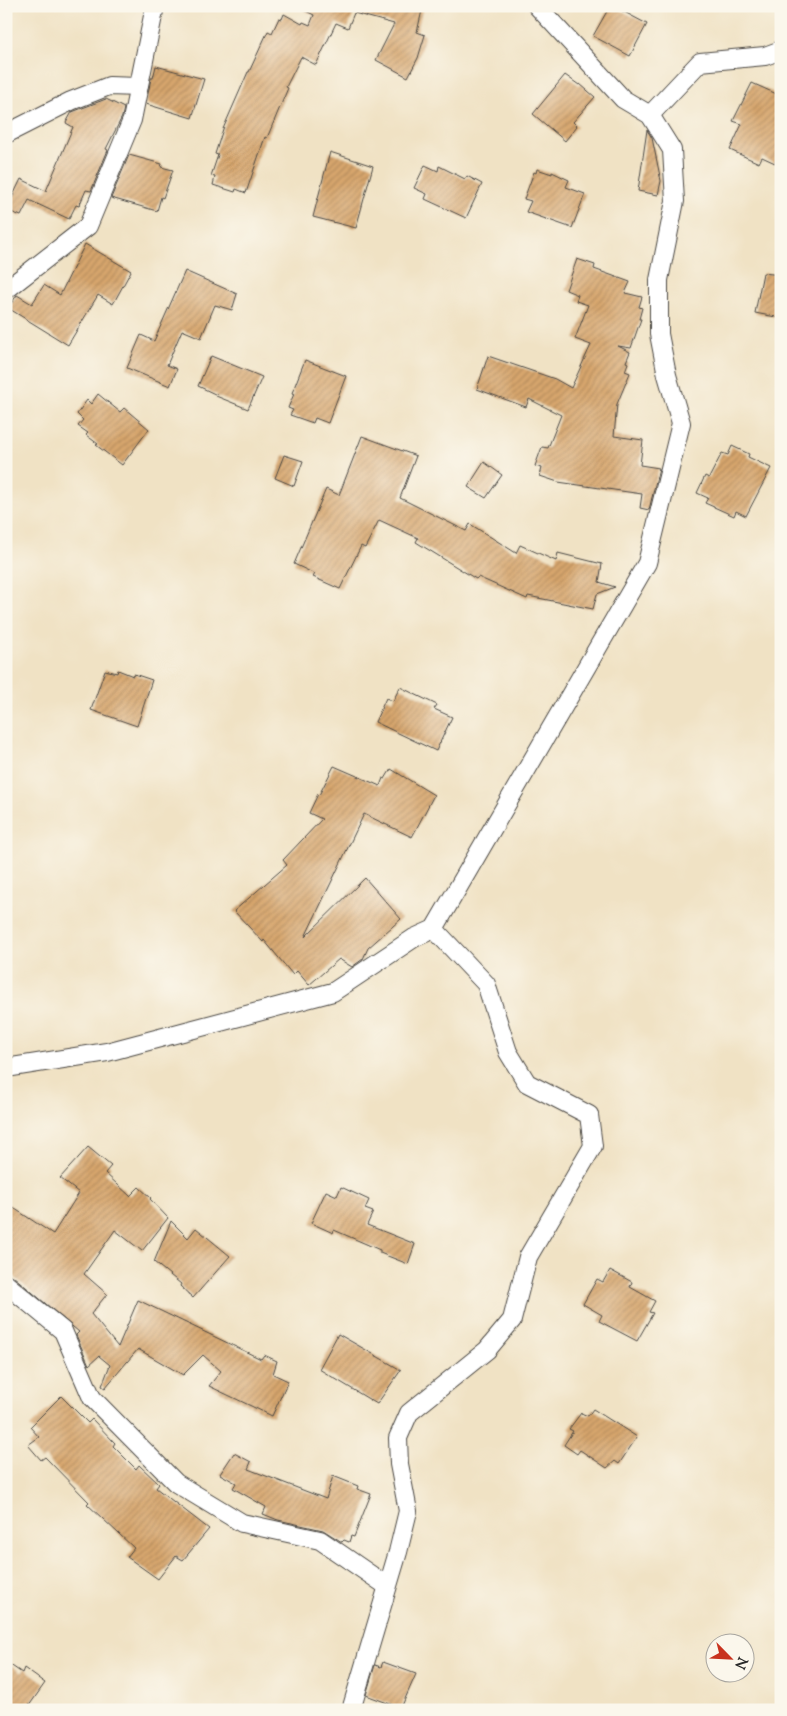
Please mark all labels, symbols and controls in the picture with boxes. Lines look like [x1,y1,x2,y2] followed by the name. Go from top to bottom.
[704,1634,754,1684] north arrow
[729,1653,751,1672] text: N

